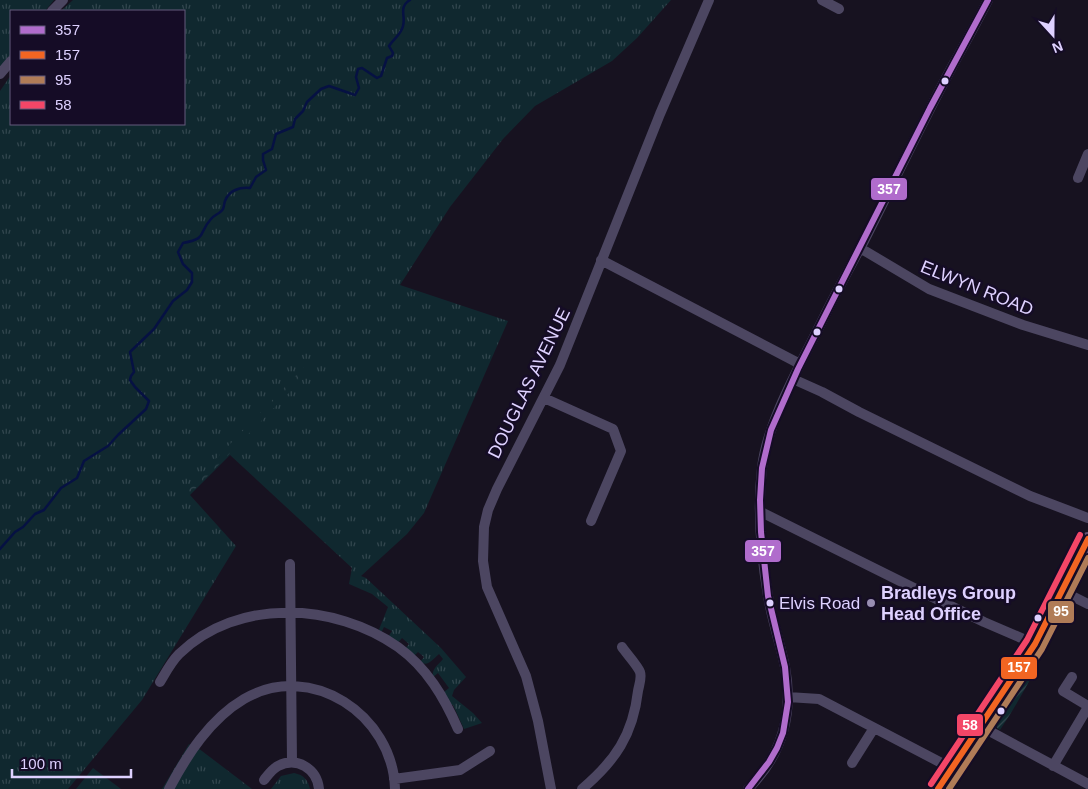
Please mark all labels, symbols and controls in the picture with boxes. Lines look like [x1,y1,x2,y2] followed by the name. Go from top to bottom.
[10,10,185,125] legend
[1028,10,1078,60] north arrow
[55,21,80,38] text: 357
[1050,38,1065,56] text: N
[55,46,80,63] text: 157
[55,71,72,88] text: 95
[940,76,950,86] unlabelled marker
[55,96,72,113] text: 58
[870,177,908,201] line badge: 357
[877,181,901,197] text: 357
[918,256,1036,320] street label: ELWYN ROAD
[834,284,844,294] unlabelled marker
[484,305,574,461] street label: DOUGLAS AVENUE
[812,327,822,337] unlabelled marker
[744,539,782,563] line badge: 357
[751,543,775,559] text: 357
[881,583,1016,624] place label: Bradleys Group Head Office
[779,594,860,613] place label: Elvis Road
[865,597,877,609] marker: Bradleys Group Head Office
[765,598,775,608] marker: Elvis Road
[1047,600,1075,624] line badge: 95
[1053,603,1069,619] text: 95
[1033,613,1043,623] unlabelled marker
[1000,656,1038,680] line badge: 157
[1007,659,1031,675] text: 157
[996,706,1006,716] unlabelled marker
[956,713,984,737] line badge: 58
[962,717,978,733] text: 58
[12,746,131,778] scale bar
[20,755,62,772] text: 100 m

